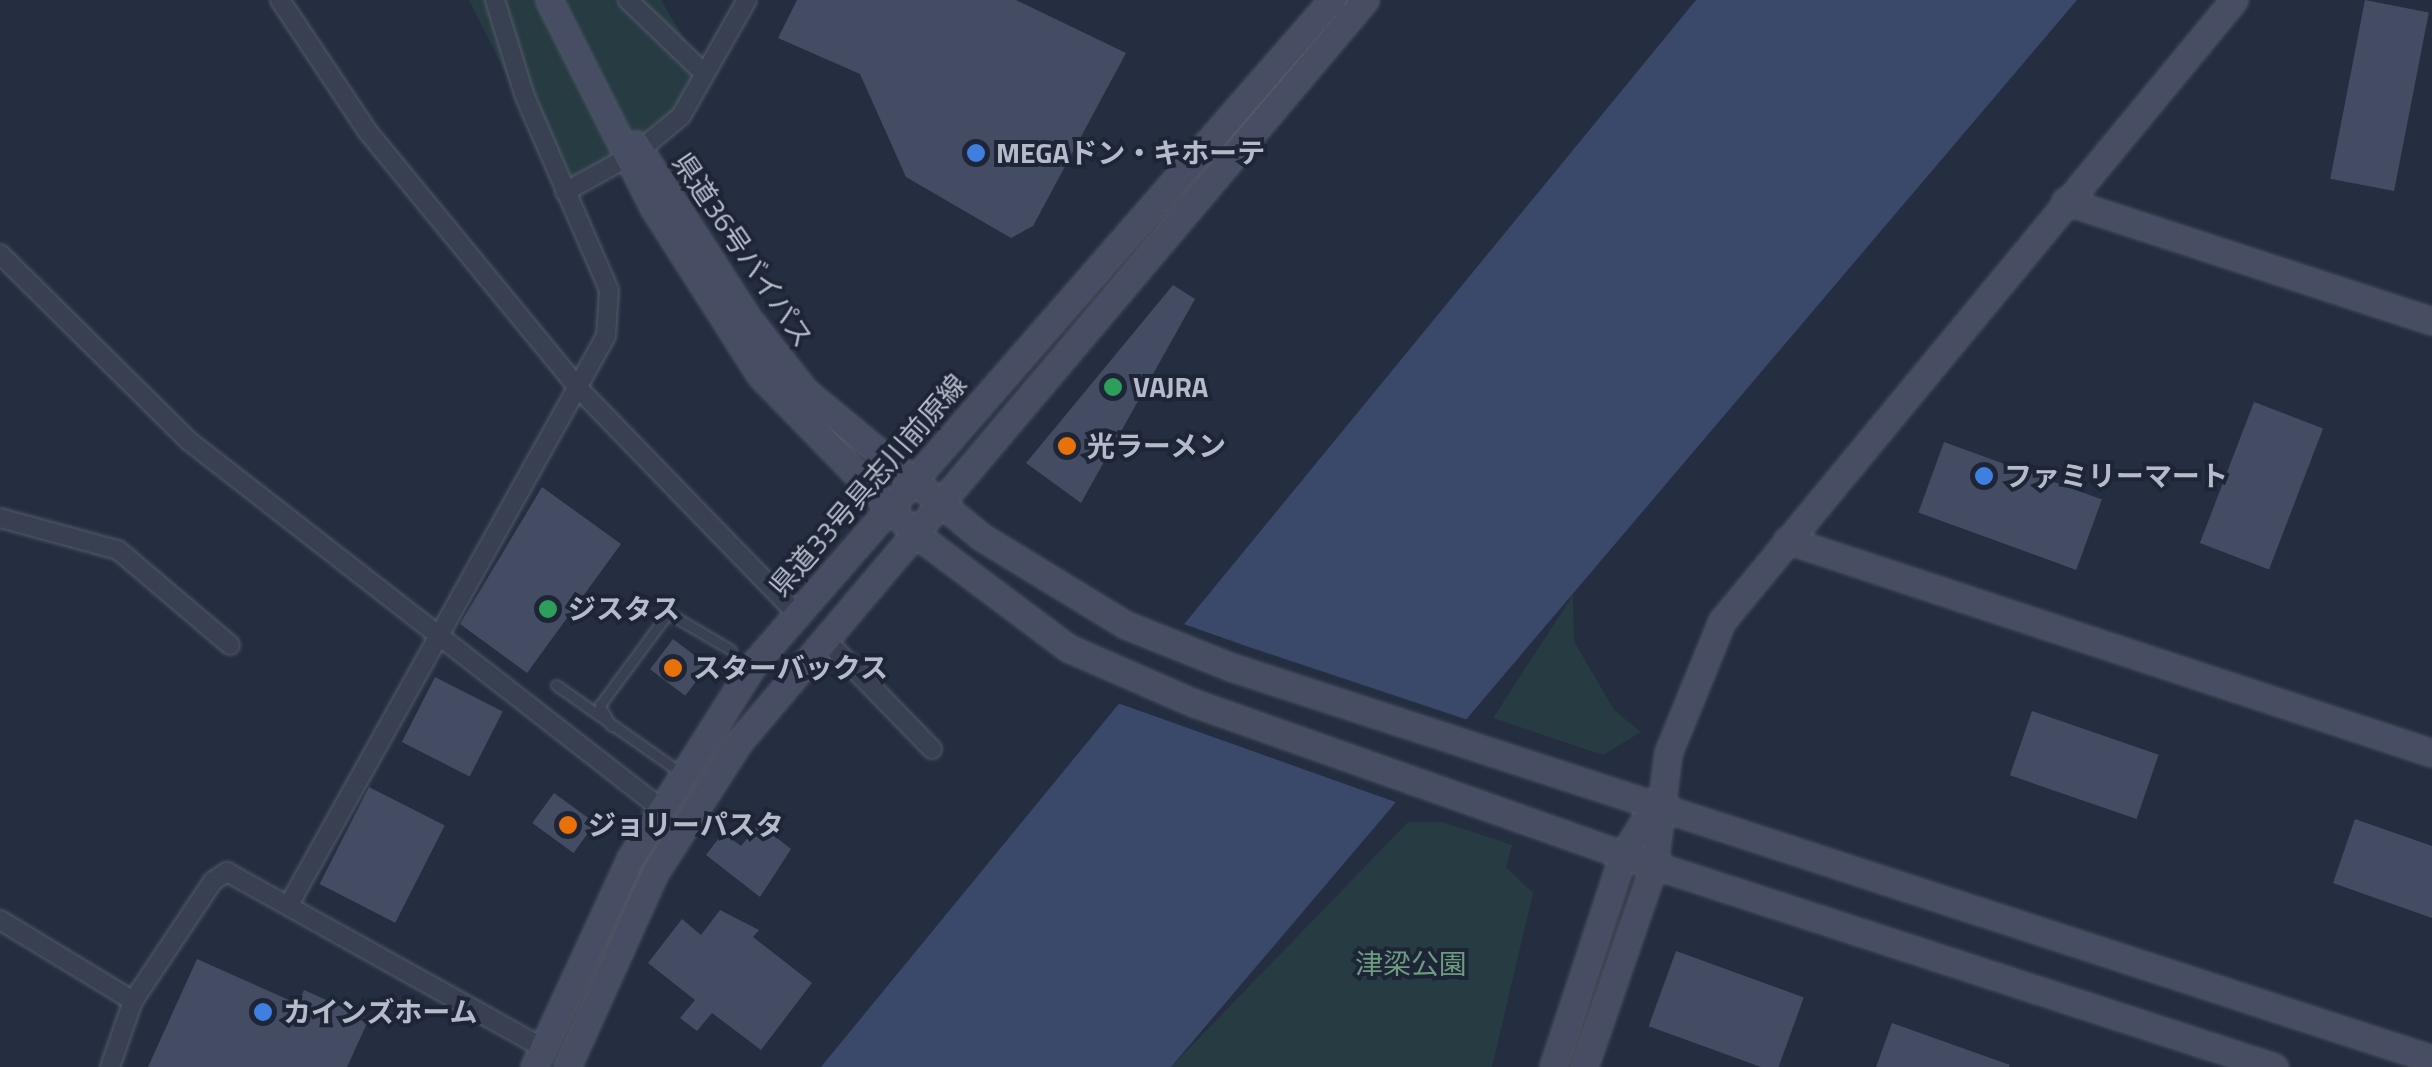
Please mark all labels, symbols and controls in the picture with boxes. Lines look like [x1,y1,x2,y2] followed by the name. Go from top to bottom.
[996,136,1265,170] place label: MEGAドン・キホーテ
[965,142,987,164] marker: MEGAドン・キホーテ
[666,146,820,354] street label: 県道36号バイパス
[762,367,974,603] street label: 県道33号具志川前原線
[1133,370,1208,404] place label: VAJRA
[1102,376,1124,398] marker: VAJRA
[1087,429,1227,463] place label: 光ラーメン
[1056,435,1078,457] marker: 光ラーメン
[2004,459,2228,493] place label: ファミリーマート
[1973,465,1995,487] marker: ファミリーマート
[568,592,680,626] place label: ジスタス
[537,598,559,620] marker: ジスタス
[693,651,889,685] place label: スターバックス
[662,657,684,679] marker: スターバックス
[588,808,784,842] place label: ジョリーパスタ
[557,814,579,836] marker: ジョリーパスタ
[1355,947,1467,981] park label: 津梁公園
[283,995,479,1029] place label: カインズホーム
[252,1001,274,1023] marker: カインズホーム

